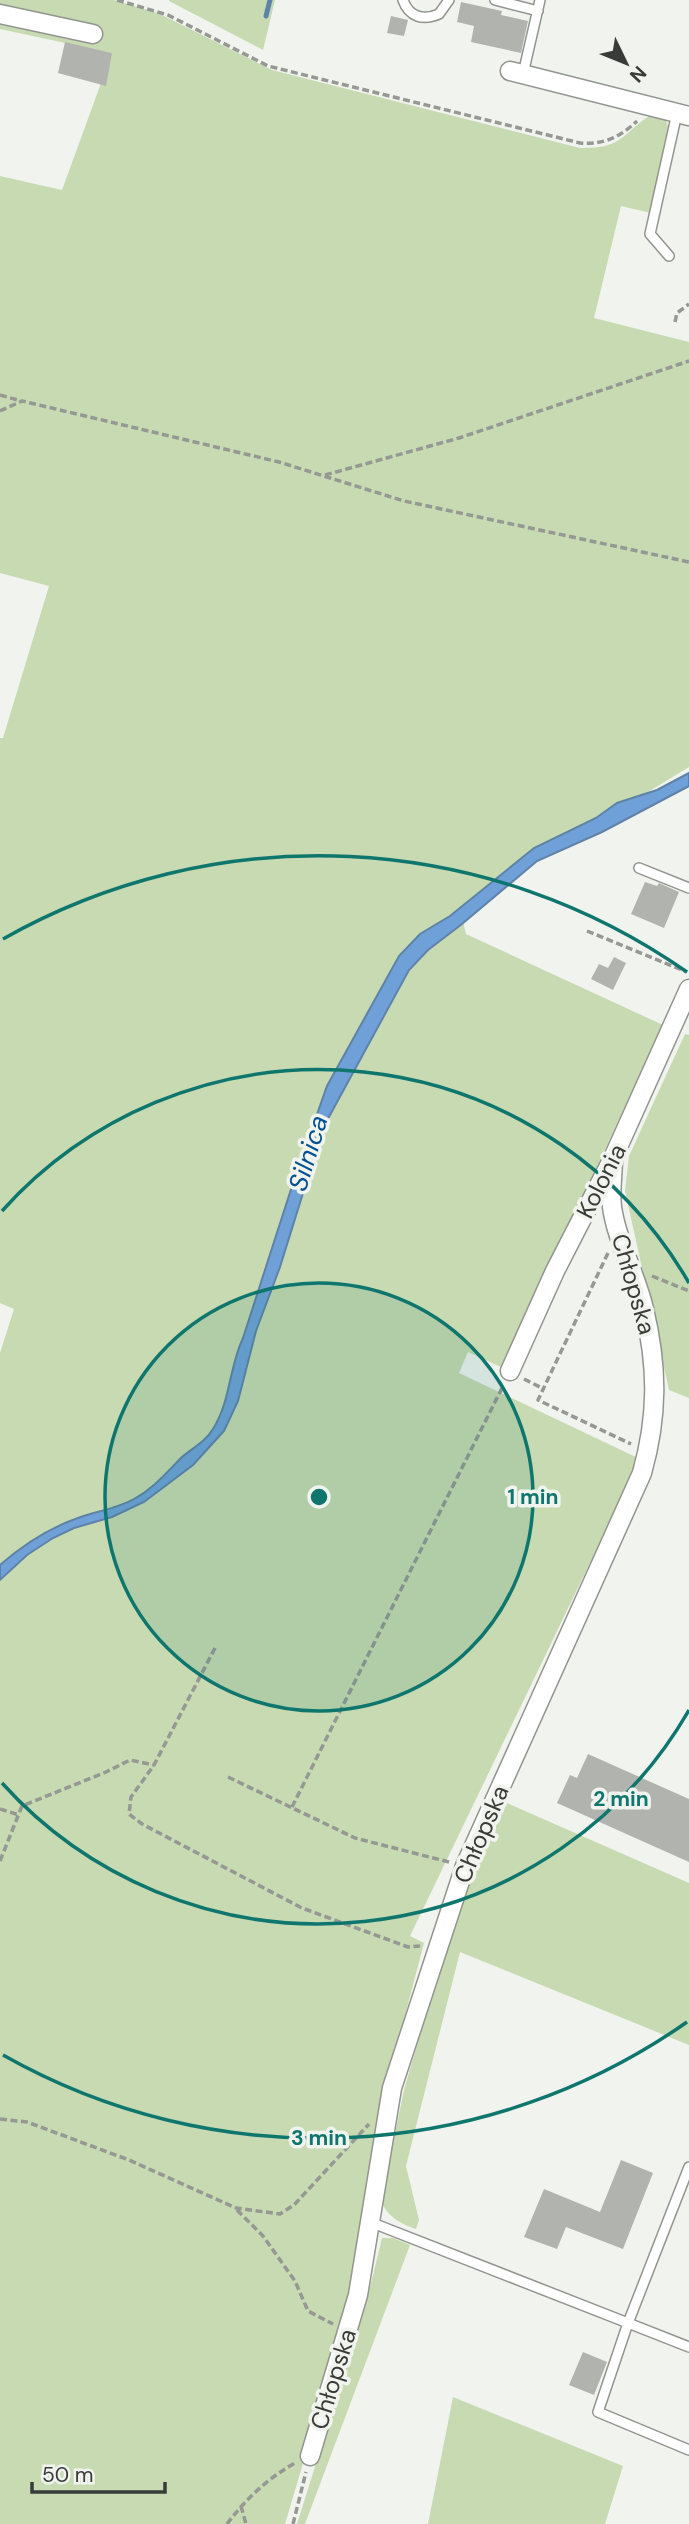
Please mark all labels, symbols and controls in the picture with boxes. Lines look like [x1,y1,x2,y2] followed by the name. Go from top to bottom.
[591,28,661,98] north arrow
[624,61,652,88] text: N
[280,1111,336,1195] water label: Silnica
[569,1138,633,1224] street label: Kolonia
[605,1230,663,1338] street label: Chłopska
[507,1483,559,1511] text: 1 min
[307,1485,331,1509] centre of rings
[447,1780,515,1888] street label: Chłopska
[593,1785,649,1813] text: 2 min
[291,2124,347,2152] text: 3 min
[303,2325,363,2433] street label: Chłopska
[32,2450,164,2494] scale bar
[42,2461,93,2489] text: 50 m

